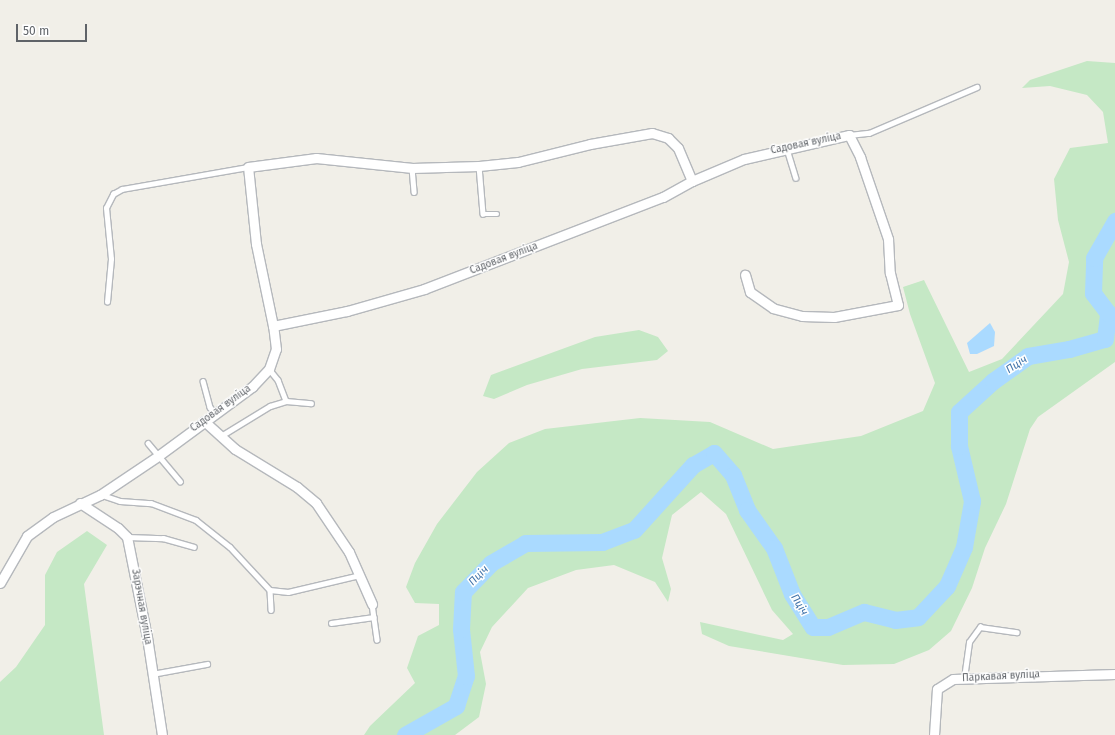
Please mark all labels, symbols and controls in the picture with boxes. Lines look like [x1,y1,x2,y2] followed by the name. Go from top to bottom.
[18,16,89,42] scale bar
[23,24,49,38] text: 50 m
[770,131,842,157] street label: Садовая вуліца
[468,241,540,277] street label: Садовая вуліца
[1004,353,1030,377] water label: Пціч
[188,383,254,435] street label: Садовая вуліца
[466,563,492,589] water label: Пціч
[128,568,154,646] street label: Зарэчная вуліца
[787,592,811,618] water label: Пціч
[962,669,1040,685] street label: Паркавая вуліца

